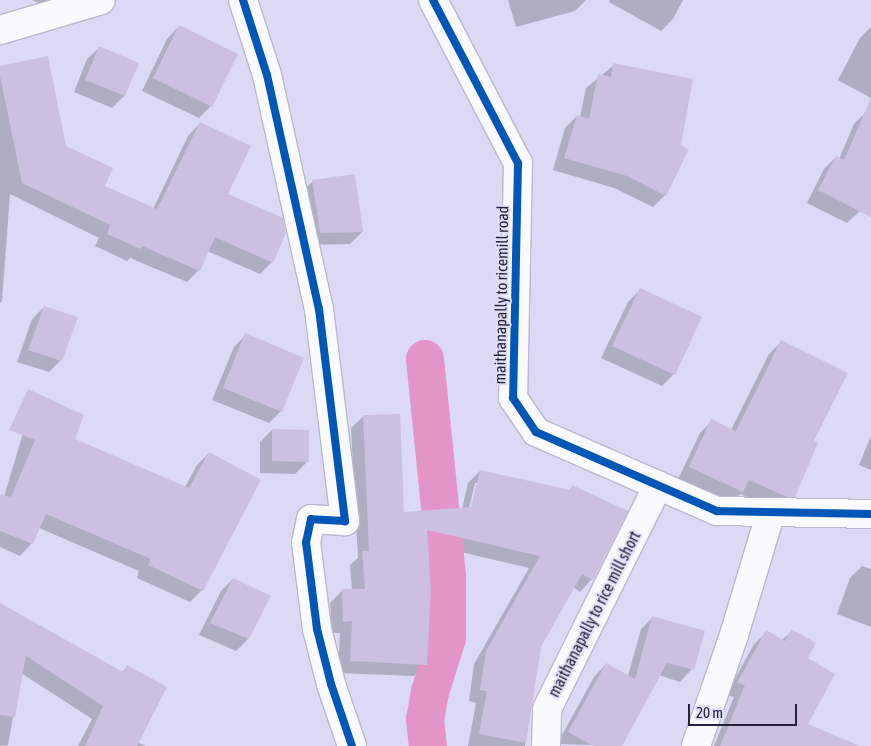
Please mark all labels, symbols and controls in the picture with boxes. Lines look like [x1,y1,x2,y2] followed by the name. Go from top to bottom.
[490,206,512,384] street label: maithanapally to ricemill road
[544,528,644,700] street label: maithanapally to rice mill short
[691,694,800,726] scale bar
[696,704,723,721] text: 20 m

